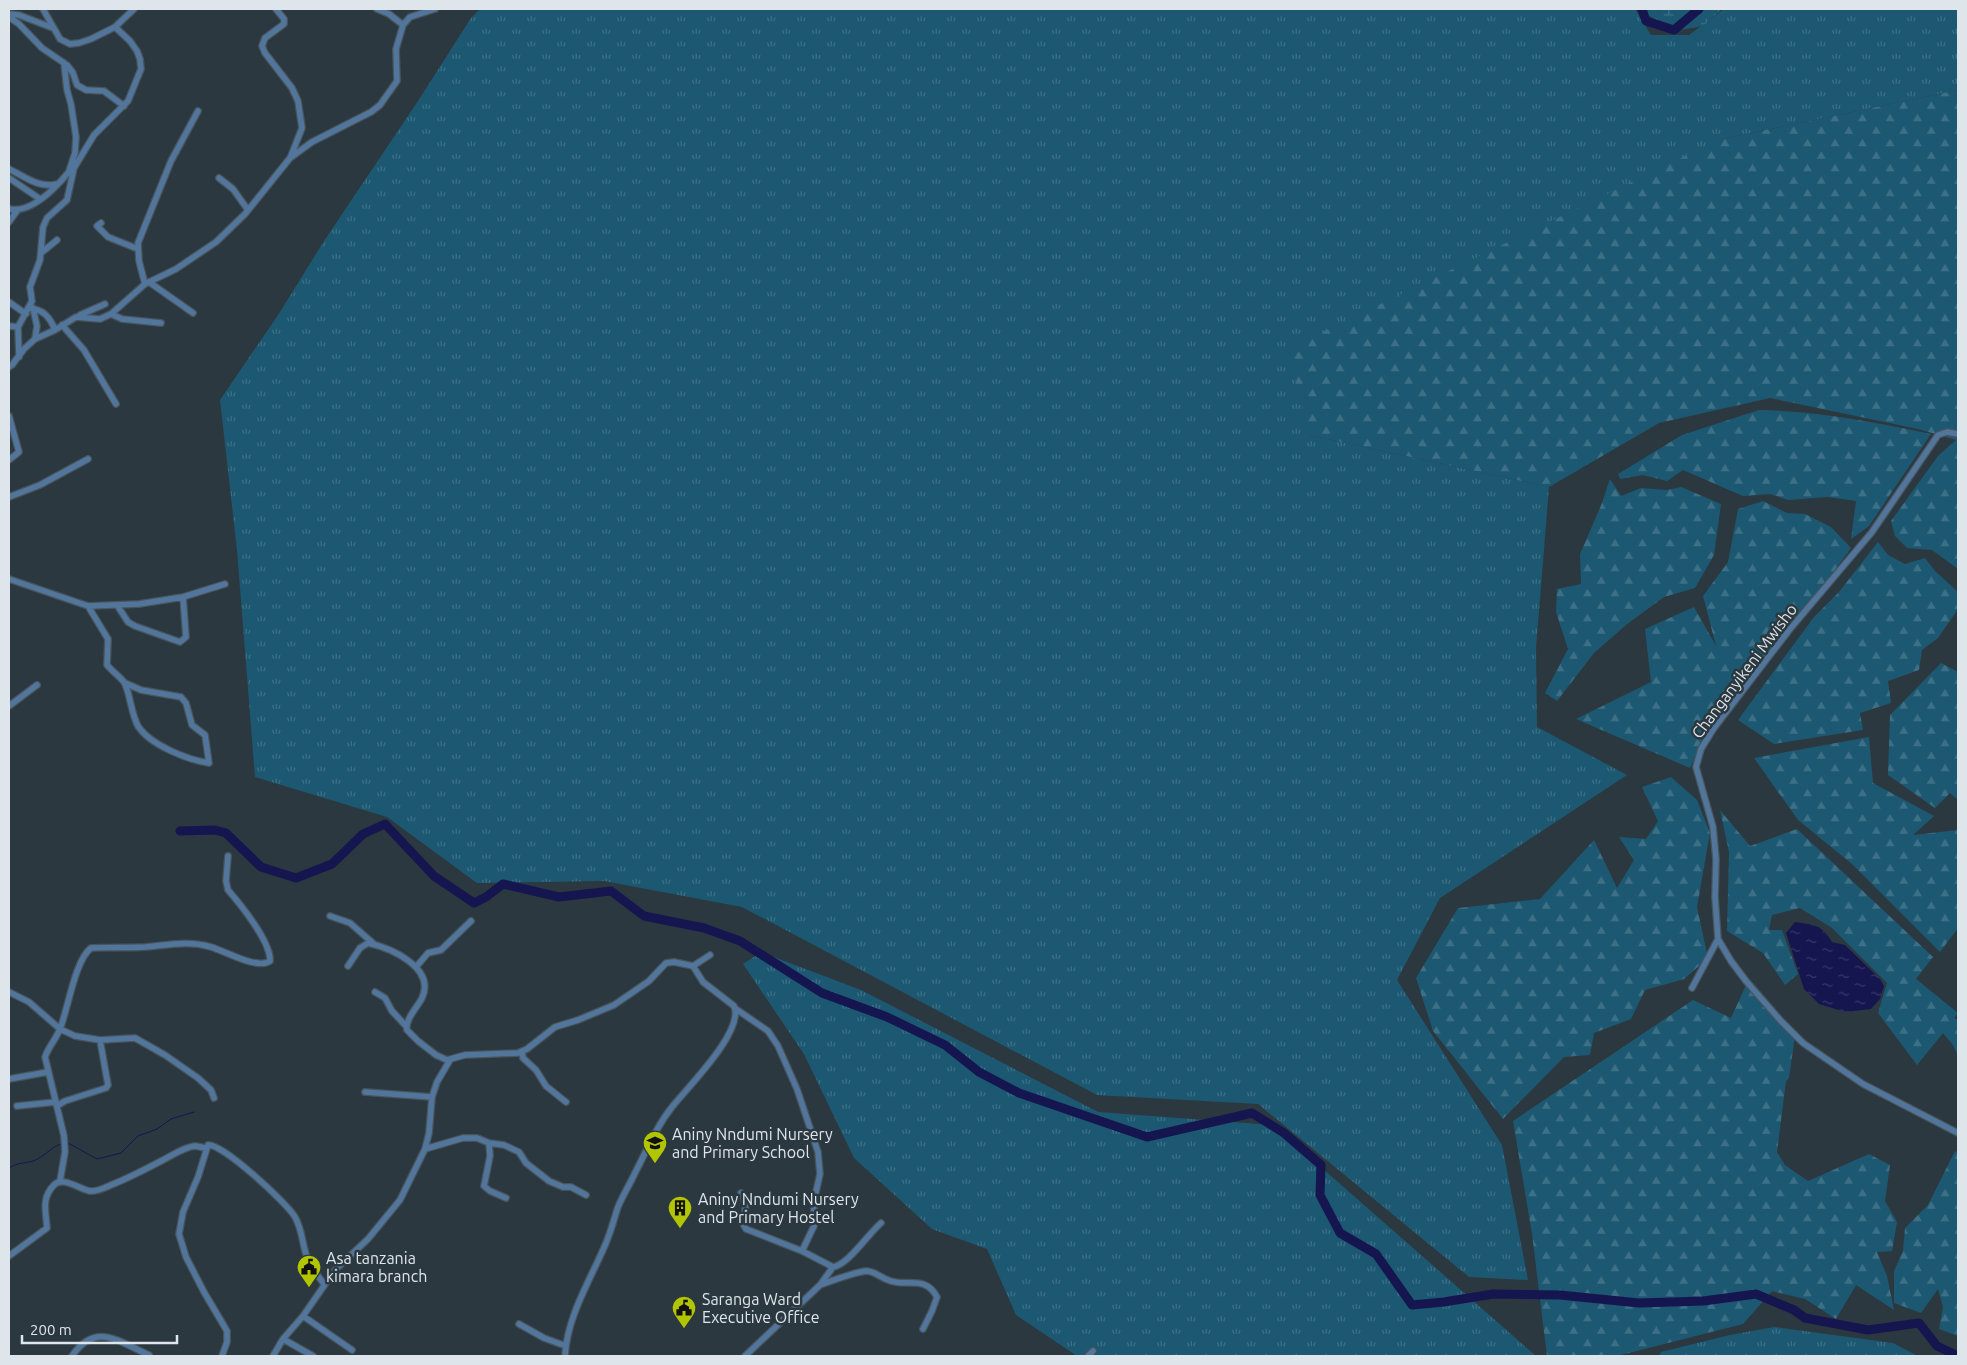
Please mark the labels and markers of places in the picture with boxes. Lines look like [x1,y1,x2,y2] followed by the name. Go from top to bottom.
[672,1125,833,1161] place label: Aniny Nndumi Nursery and Primary School
[642,1130,668,1164] school or university icon: Aniny Nndumi Nursery and Primary School
[698,1190,859,1226] place label: Aniny Nndumi Nursery and Primary Hostel
[667,1195,693,1229] building icon: Aniny Nndumi Nursery and Primary Hostel
[326,1249,427,1285] place label: Asa tanzania kimara branch
[296,1254,322,1288] public building icon: Asa tanzania kimara branch
[702,1290,820,1326] place label: Saranga Ward Executive Office
[671,1295,697,1329] public building icon: Saranga Ward Executive Office

